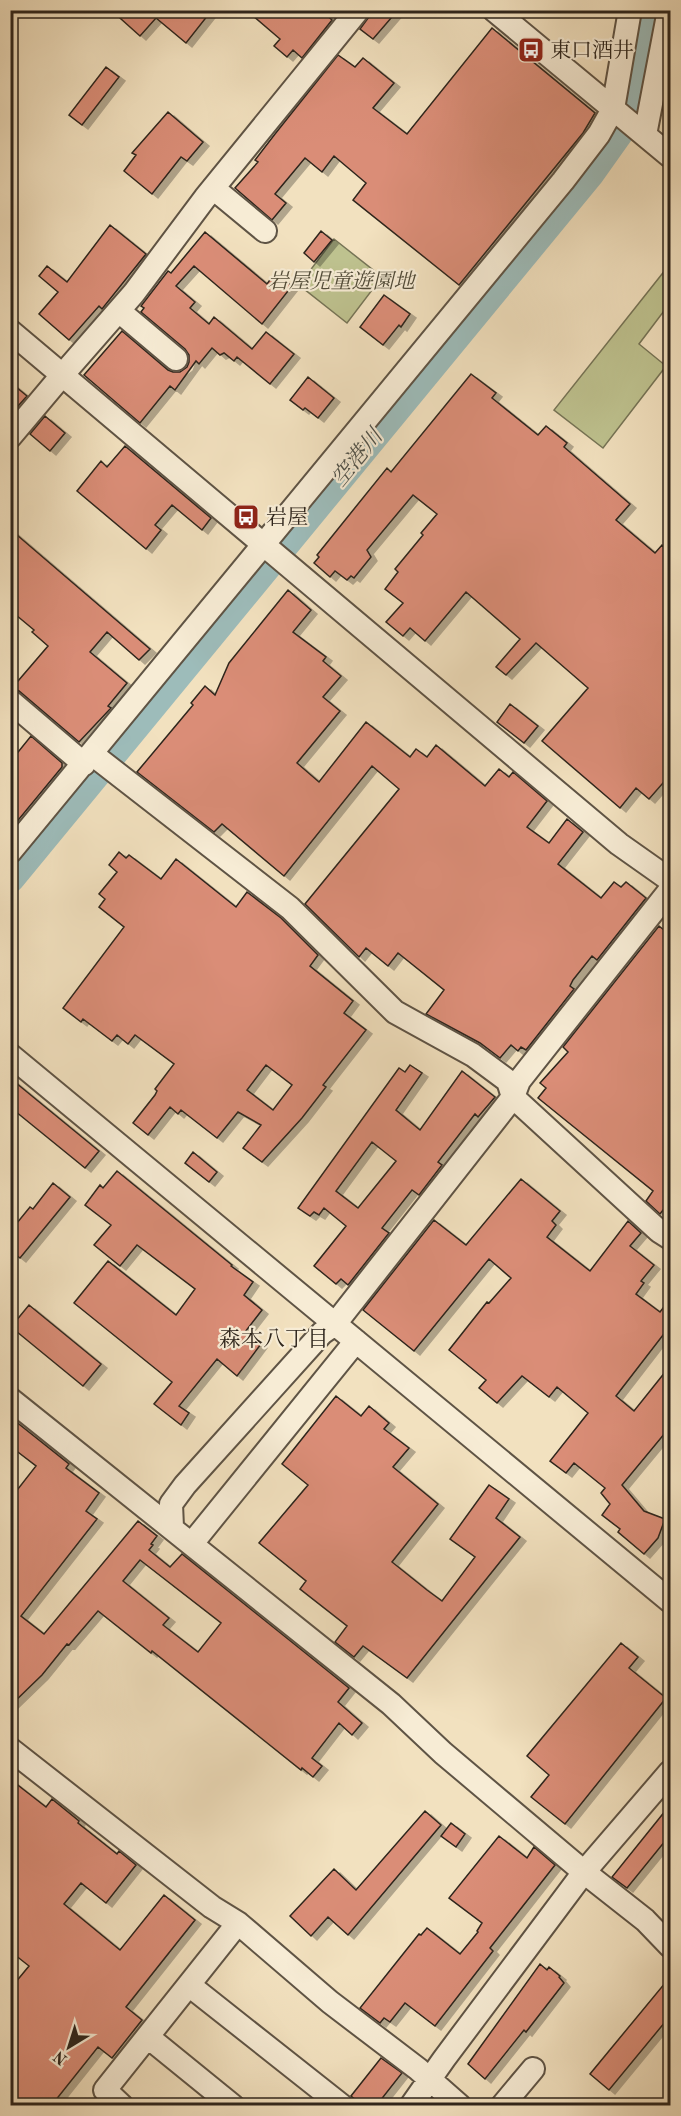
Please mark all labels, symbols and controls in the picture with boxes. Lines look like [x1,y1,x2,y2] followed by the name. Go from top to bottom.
[516,35,546,65] bus stop icon: 東口酒井
[550,39,634,62] place label: 東口酒井
[268,270,416,293] park label: 岩屋児童遊園地
[327,423,388,491] water label: 空港川
[231,502,261,532] bus stop icon: 岩屋
[266,506,308,529] place label: 岩屋
[219,1327,329,1351] district label: 森本八丁目
[39,2017,99,2077] north arrow
[51,2047,71,2067] text: N

